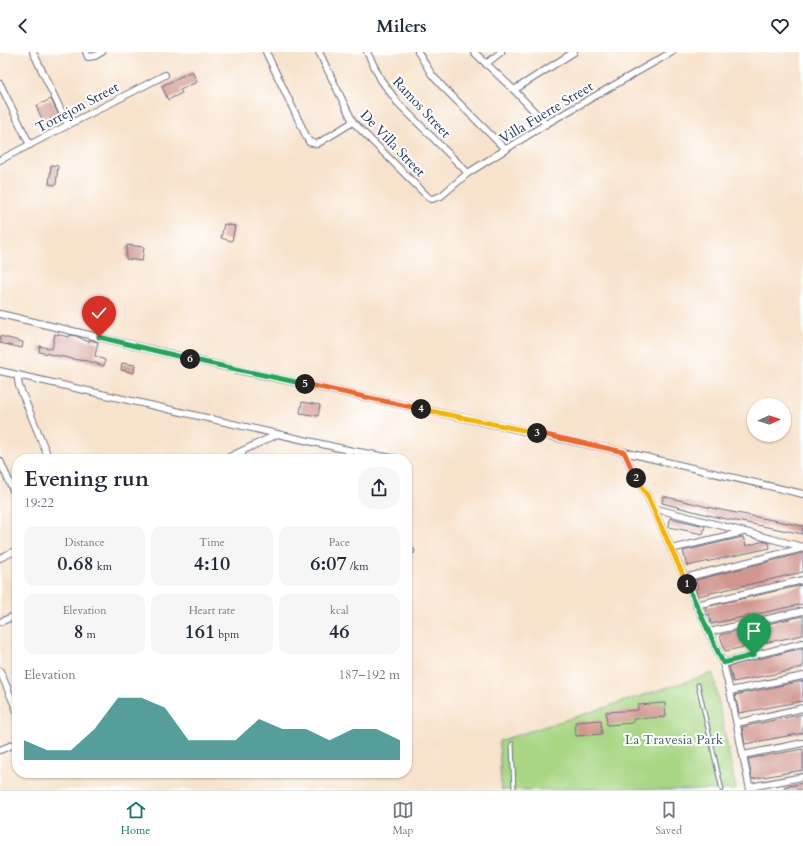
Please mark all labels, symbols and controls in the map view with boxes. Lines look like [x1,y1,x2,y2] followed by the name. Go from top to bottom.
[376,14,427,39] text: Milers
[12,15,34,37] icon: back
[769,15,791,37] icon: heart
[388,73,455,143] street label: Ramos Street
[32,77,123,137] street label: Torrejon Street
[496,77,597,148] street label: Villa Fuerte Street
[356,106,430,181] street label: De Villa Street
[82,296,116,337] pin
[88,302,110,324] icon: check
[180,349,200,369] pin: 6
[187,351,193,366] text: 6
[295,374,315,394] pin: 5
[302,376,308,391] text: 5
[747,398,791,442] north arrow
[747,398,791,442] map controls
[411,399,431,419] pin: 4
[418,401,424,416] text: 4
[527,423,547,443] pin: 3
[534,425,540,440] text: 3
[24,464,149,494] text: Evening run
[358,467,400,509] button: share
[626,468,646,488] pin: 2
[633,470,639,485] text: 2
[24,494,54,512] text: 19:22
[65,535,105,550] text: Distance
[199,535,225,550] text: Time
[329,535,350,550] text: Pace
[57,550,94,577] text: 0.68
[194,550,230,577] text: 4:10
[310,550,347,577] text: 6:07
[94,559,112,574] text: km
[347,559,368,574] text: /km
[677,574,697,594] pin: 1
[684,576,690,591] text: 1
[63,603,107,618] text: Elevation
[189,603,235,618] text: Heart rate
[330,603,349,618] text: kcal
[737,614,771,655] pin
[73,618,84,645] text: 8
[185,618,215,645] text: 161
[329,618,350,645] text: 46
[743,620,765,642] icon: arrive
[84,627,96,642] text: m
[215,627,239,642] text: bpm
[24,666,76,684] text: Elevation
[338,666,400,684] text: 187–192 m
[625,730,724,749] park label: La Travesia Park
[121,799,150,838] tab: Home
[392,799,414,838] tab: Map
[655,799,682,838] tab: Saved

